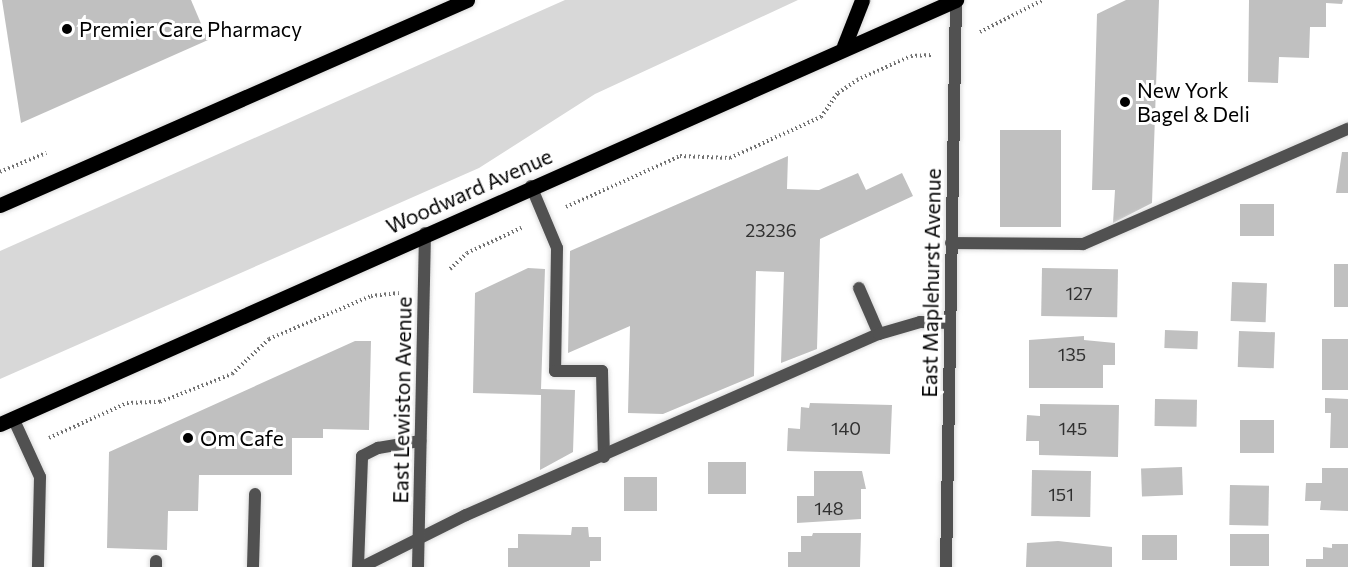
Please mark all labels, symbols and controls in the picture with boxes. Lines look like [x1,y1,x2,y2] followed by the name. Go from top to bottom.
[79,16,302,42] place label: Premier Care Pharmacy
[60,22,74,36] marker: Premier Care Pharmacy
[1137,77,1250,127] place label: New York Bagel & Deli
[1118,95,1132,109] marker: New York Bagel & Deli
[382,143,556,239] street label: Woodward Avenue
[916,168,946,398] street label: East Maplehurst Avenue
[745,219,797,241] house number: 23236
[1065,282,1093,304] house number: 127
[388,296,416,504] street label: East Lewiston Avenue
[1058,343,1086,365] house number: 135
[831,417,861,439] house number: 140
[1059,417,1087,439] house number: 145
[200,425,284,451] place label: Om Cafe
[181,431,195,445] marker: Om Cafe
[1048,483,1074,505] house number: 151
[814,497,844,519] house number: 148

